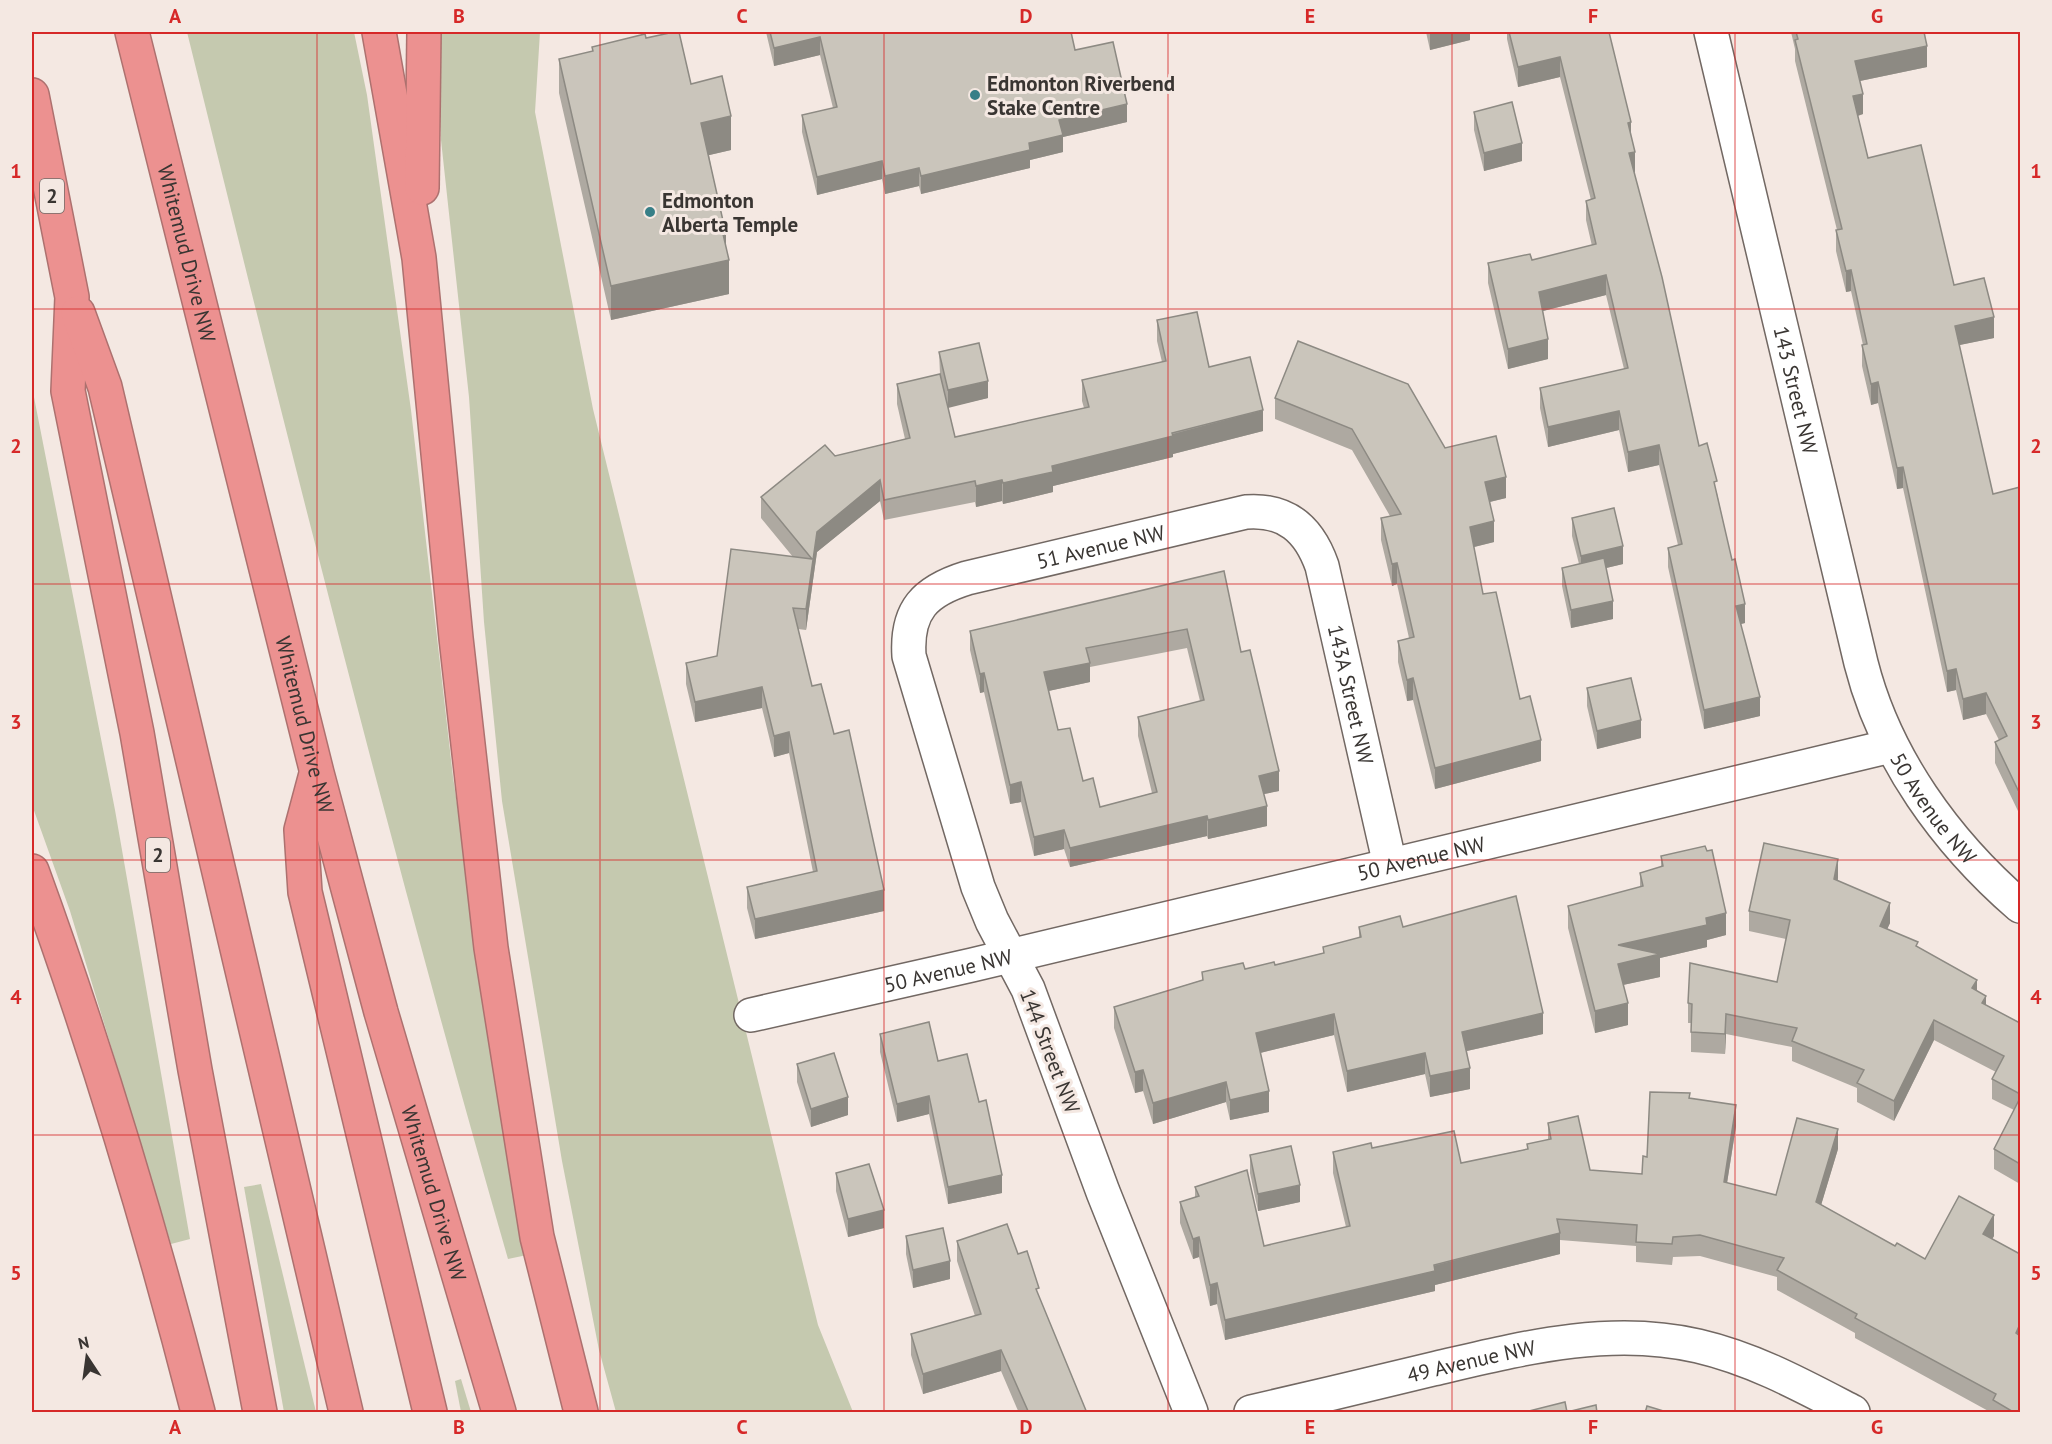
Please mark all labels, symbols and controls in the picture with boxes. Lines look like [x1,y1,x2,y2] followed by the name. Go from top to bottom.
[169,3,182,29] text: A
[453,3,465,29] text: B
[736,3,748,29] text: C
[1020,3,1033,29] text: D
[1305,3,1315,29] text: E
[1588,3,1598,29] text: F
[1871,3,1883,29] text: G
[987,70,1175,121] place label: Edmonton Riverbend Stake Centre
[968,88,982,102] marker: Edmonton Riverbend Stake Centre
[10,158,22,184] text: 1
[2030,158,2042,184] text: 1
[152,162,222,345] street label: Whitemud Drive NW
[40,179,64,213] road number: 2
[662,187,798,238] place label: Edmonton Alberta Temple
[643,205,657,219] marker: Edmonton Alberta Temple
[1768,323,1825,457] street label: 143 Street NW
[10,433,22,459] text: 2
[2030,433,2042,459] text: 2
[1034,518,1168,575] street label: 51 Avenue NW
[1322,622,1380,767] street label: 143A Street NW
[270,633,341,817] street label: Whitemud Drive NW
[10,709,22,735] text: 3
[2030,709,2042,735] text: 3
[1885,748,1983,870] street label: 50 Avenue NW
[1354,830,1488,886] street label: 50 Avenue NW
[146,838,170,872] road number: 2
[881,942,1015,998] street label: 50 Avenue NW
[10,984,22,1010] text: 4
[2030,984,2042,1010] text: 4
[1014,985,1086,1117] street label: 144 Street NW
[396,1102,473,1285] street label: Whitemud Drive NW
[10,1260,22,1286] text: 5
[2030,1260,2042,1286] text: 5
[57,1327,117,1387] north arrow
[76,1331,91,1353] text: N
[1404,1333,1538,1388] street label: 49 Avenue NW
[169,1414,182,1440] text: A
[453,1414,465,1440] text: B
[736,1414,748,1440] text: C
[1020,1414,1033,1440] text: D
[1305,1414,1315,1440] text: E
[1588,1414,1598,1440] text: F
[1871,1414,1883,1440] text: G

